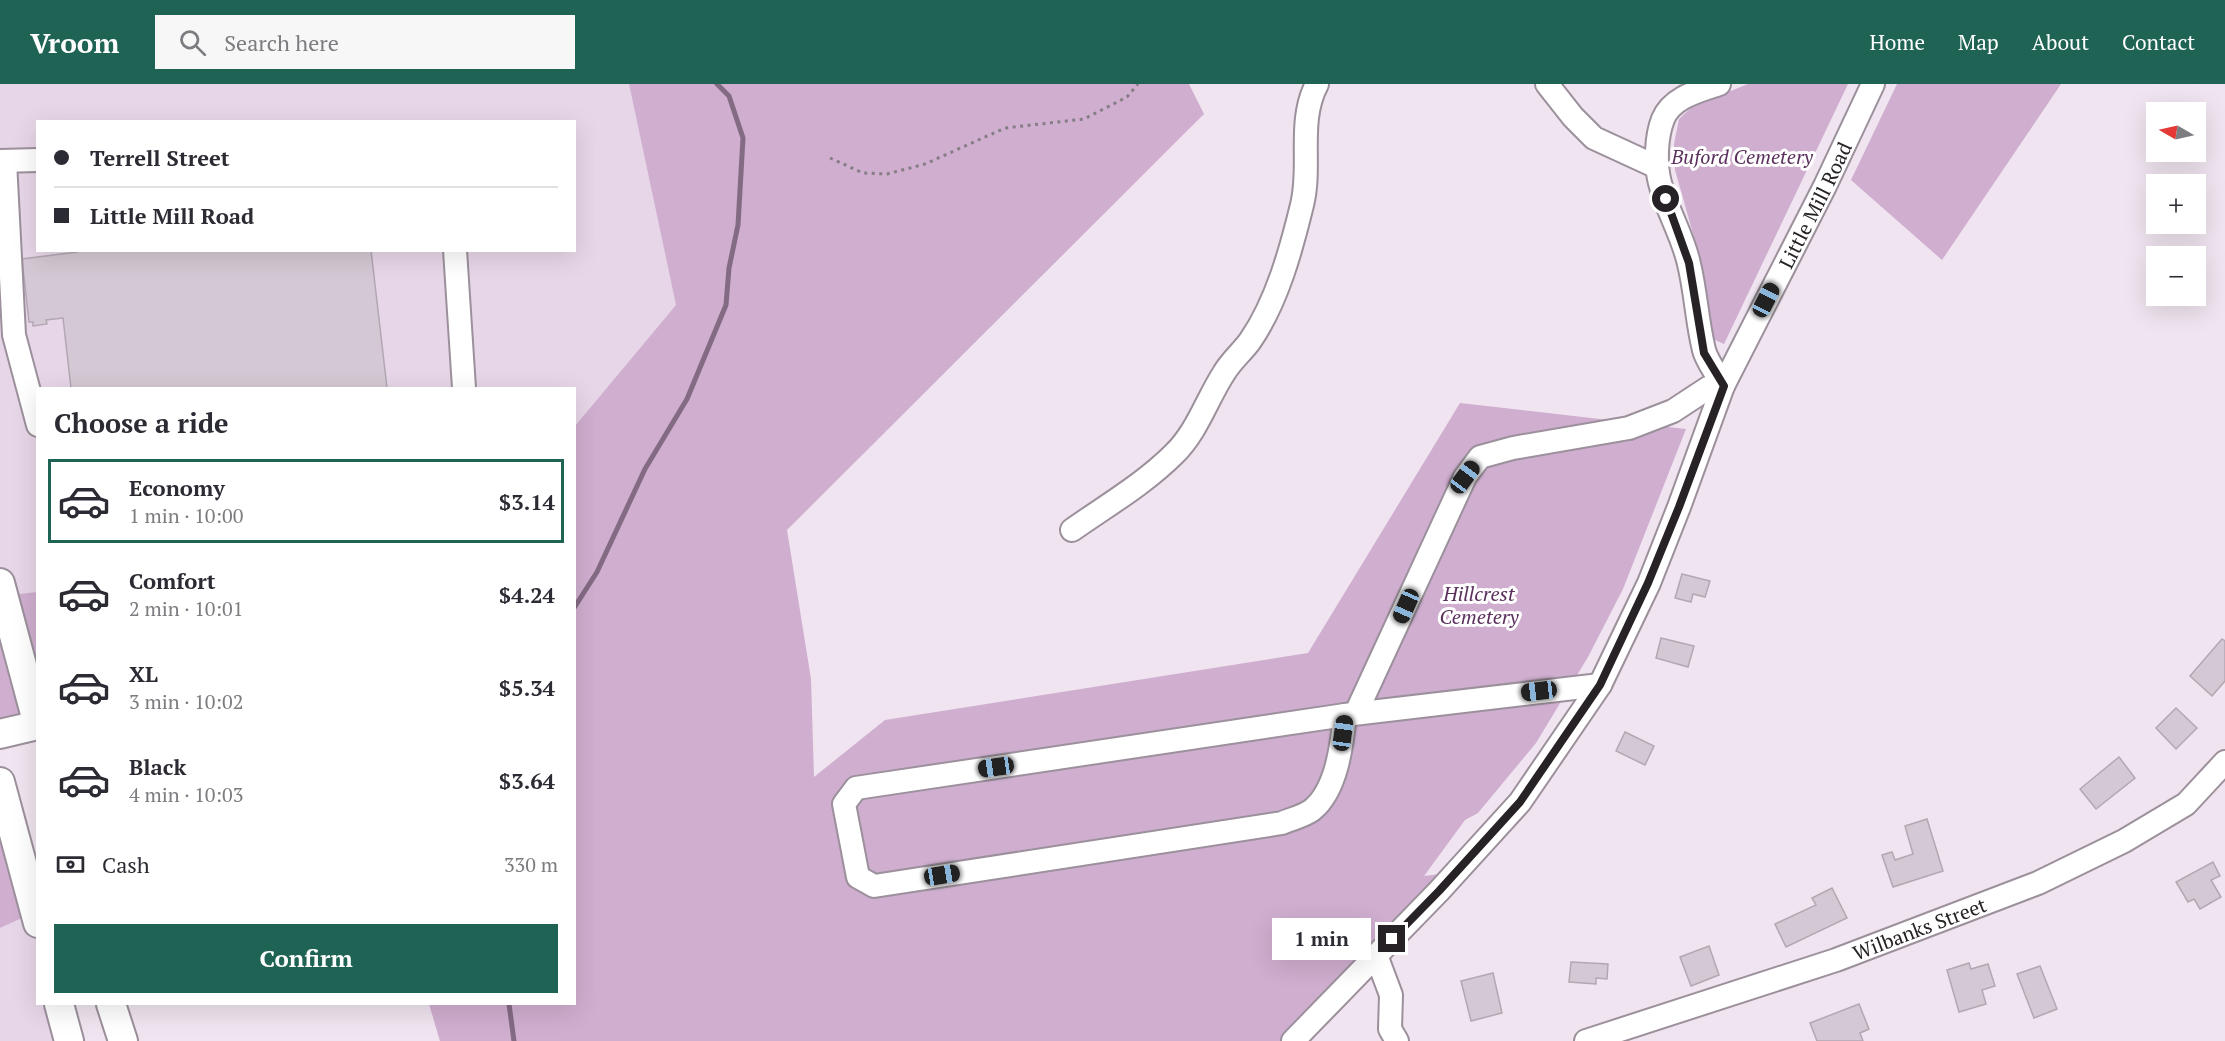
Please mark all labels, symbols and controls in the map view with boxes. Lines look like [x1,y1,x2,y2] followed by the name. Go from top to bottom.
[155,15,575,69] search box
[30,24,119,61] text: Vroom
[176,26,209,59] icon: search
[224,28,339,57] text: Search here
[1869,28,1925,56] text: Home
[1958,28,1999,56] text: Map
[2032,28,2089,56] text: About
[2122,28,2195,56] text: Contact
[2146,102,2206,162] north arrow
[2146,102,2206,306] map controls
[1772,137,1857,273] street label: Little Mill Road
[90,143,230,172] text: Terrell Street
[1670,143,1814,170] park label: Buford Cemetery
[2146,174,2206,234] button: +
[1652,185,1679,212] route start
[90,201,254,230] text: Little Mill Road
[2146,246,2206,306] button: −
[1750,280,1782,320] car
[54,405,229,441] text: Choose a ride
[1447,457,1483,497] car
[129,473,225,502] text: Economy
[57,474,111,528] icon: car
[499,487,555,516] text: $3.14
[129,502,243,529] text: 1 min · 10:00
[129,566,215,595] text: Comfort
[57,567,111,621] icon: car
[499,580,555,609] text: $4.24
[1439,580,1519,630] park label: Hillcrest Cemetery
[1390,586,1422,626] car
[129,595,243,622] text: 2 min · 10:01
[129,659,158,688] text: XL
[57,660,111,714] icon: car
[499,673,555,702] text: $5.34
[1520,680,1558,702] car
[129,688,243,715] text: 3 min · 10:02
[1332,714,1354,752] car
[129,752,186,781] text: Black
[57,753,111,807] icon: car
[977,756,1015,778] car
[499,766,555,795] text: $3.64
[129,781,243,808] text: 4 min · 10:03
[54,848,87,881] icon: cash
[102,850,150,879] text: Cash
[504,851,558,878] text: 330 m
[923,863,961,887] car
[1849,890,1991,966] street label: Wilbanks Street
[1272,918,1371,960] callout: 1 min
[54,924,558,993] button: Confirm
[1294,925,1349,952] text: 1 min
[1378,925,1405,952] route end

